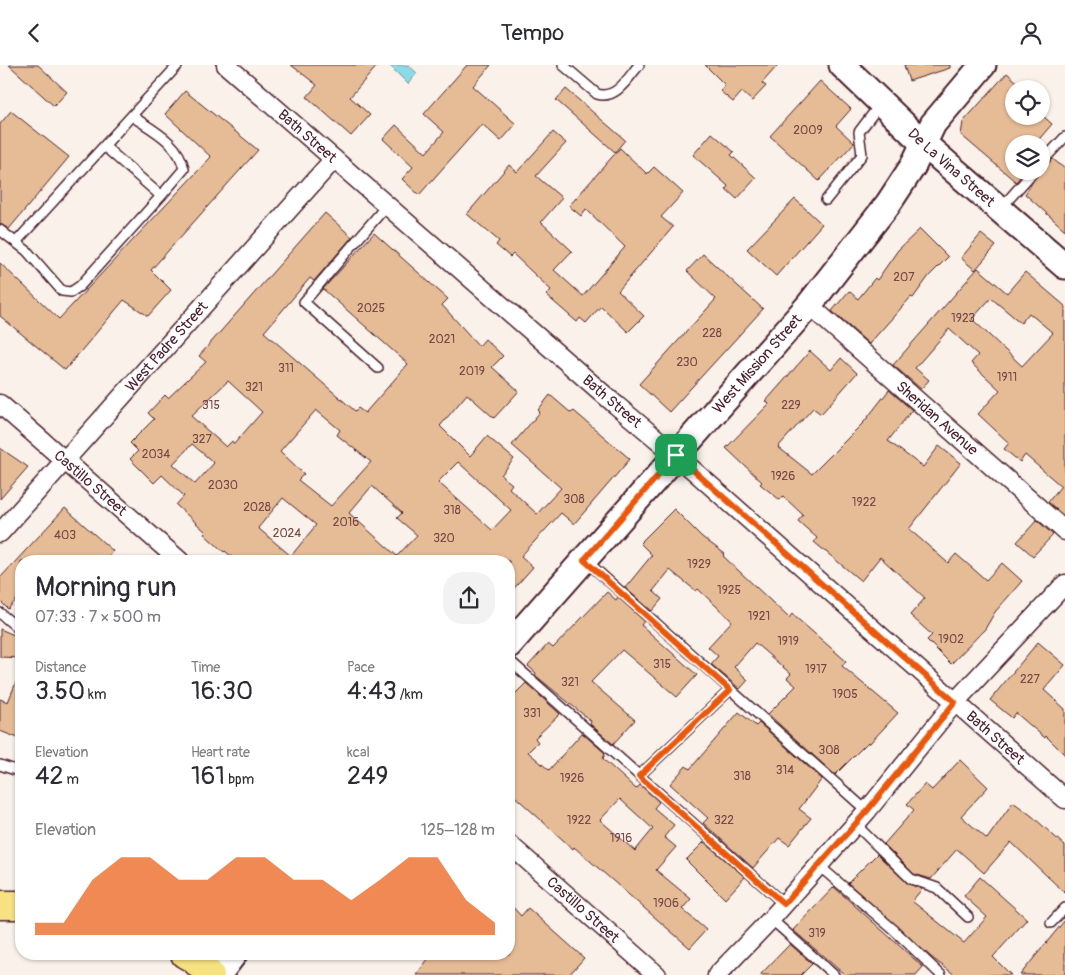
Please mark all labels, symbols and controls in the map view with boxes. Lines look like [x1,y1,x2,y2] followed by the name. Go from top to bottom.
[20,19,48,47] icon: back
[501,19,564,47] text: Tempo
[1017,19,1045,47] icon: person
[1005,80,1050,180] map controls
[1005,80,1050,125] button: locate
[274,105,342,167] street label: Bath Street
[793,123,823,138] house number: 2009
[904,124,1000,211] street label: De La Vina Street
[1005,135,1050,180] button: layers
[893,270,915,285] house number: 207
[121,297,212,396] street label: West Padre Street
[357,301,385,316] house number: 2025
[708,309,807,417] street label: West Mission Street
[951,311,975,326] house number: 1923
[702,326,722,341] house number: 228
[429,332,455,347] house number: 2021
[676,355,698,370] house number: 230
[278,361,294,376] house number: 311
[459,364,485,379] house number: 2019
[997,370,1017,385] house number: 1911
[579,371,646,433] street label: Bath Street
[892,377,983,460] street label: Sheridan Avenue
[245,380,263,395] house number: 321
[202,398,220,413] house number: 315
[781,398,801,413] house number: 229
[192,432,213,447] house number: 327
[655,434,697,476] pin
[662,441,690,469] icon: arrive
[50,446,132,521] street label: Castillo Street
[142,447,170,462] house number: 2034
[771,469,795,484] house number: 1926
[208,478,238,493] house number: 2030
[564,492,584,507] house number: 308
[852,495,876,510] house number: 1922
[243,500,271,515] house number: 2028
[443,503,461,518] house number: 318
[333,515,359,530] house number: 2016
[273,526,301,541] house number: 2024
[54,528,76,543] house number: 403
[433,531,455,546] house number: 320
[687,557,711,572] house number: 1929
[35,570,177,605] text: Morning run
[443,572,495,624] button: share
[717,583,741,598] house number: 1925
[35,607,161,627] text: 07:33 · 7 × 500 m
[748,609,770,624] house number: 1921
[938,632,964,647] house number: 1902
[777,634,799,649] house number: 1919
[653,657,671,672] house number: 315
[35,659,86,676] text: Distance
[191,659,220,676] text: Time
[347,659,375,676] text: Pace
[805,662,828,677] house number: 1917
[1020,672,1041,687] house number: 227
[561,675,579,690] house number: 321
[35,676,85,707] text: 3.50
[191,676,253,707] text: 16:30
[347,676,397,707] text: 4:43
[85,686,106,703] text: km
[397,686,423,703] text: /km
[832,687,858,702] house number: 1905
[523,706,541,721] house number: 331
[962,707,1030,769] street label: Bath Street
[819,743,839,758] house number: 308
[35,744,88,761] text: Elevation
[191,744,250,761] text: Heart rate
[347,744,370,761] text: kcal
[35,761,63,792] text: 42
[191,761,225,792] text: 161
[347,761,388,792] text: 249
[776,763,794,778] house number: 314
[733,769,751,784] house number: 318
[63,771,79,788] text: m
[225,771,254,788] text: bpm
[560,771,584,786] house number: 1926
[567,813,591,828] house number: 1922
[714,813,734,828] house number: 322
[35,820,96,840] text: Elevation
[421,820,495,840] text: 125–128 m
[610,831,632,846] house number: 1916
[543,872,624,947] street label: Castillo Street
[653,896,679,911] house number: 1906
[808,926,826,941] house number: 319

